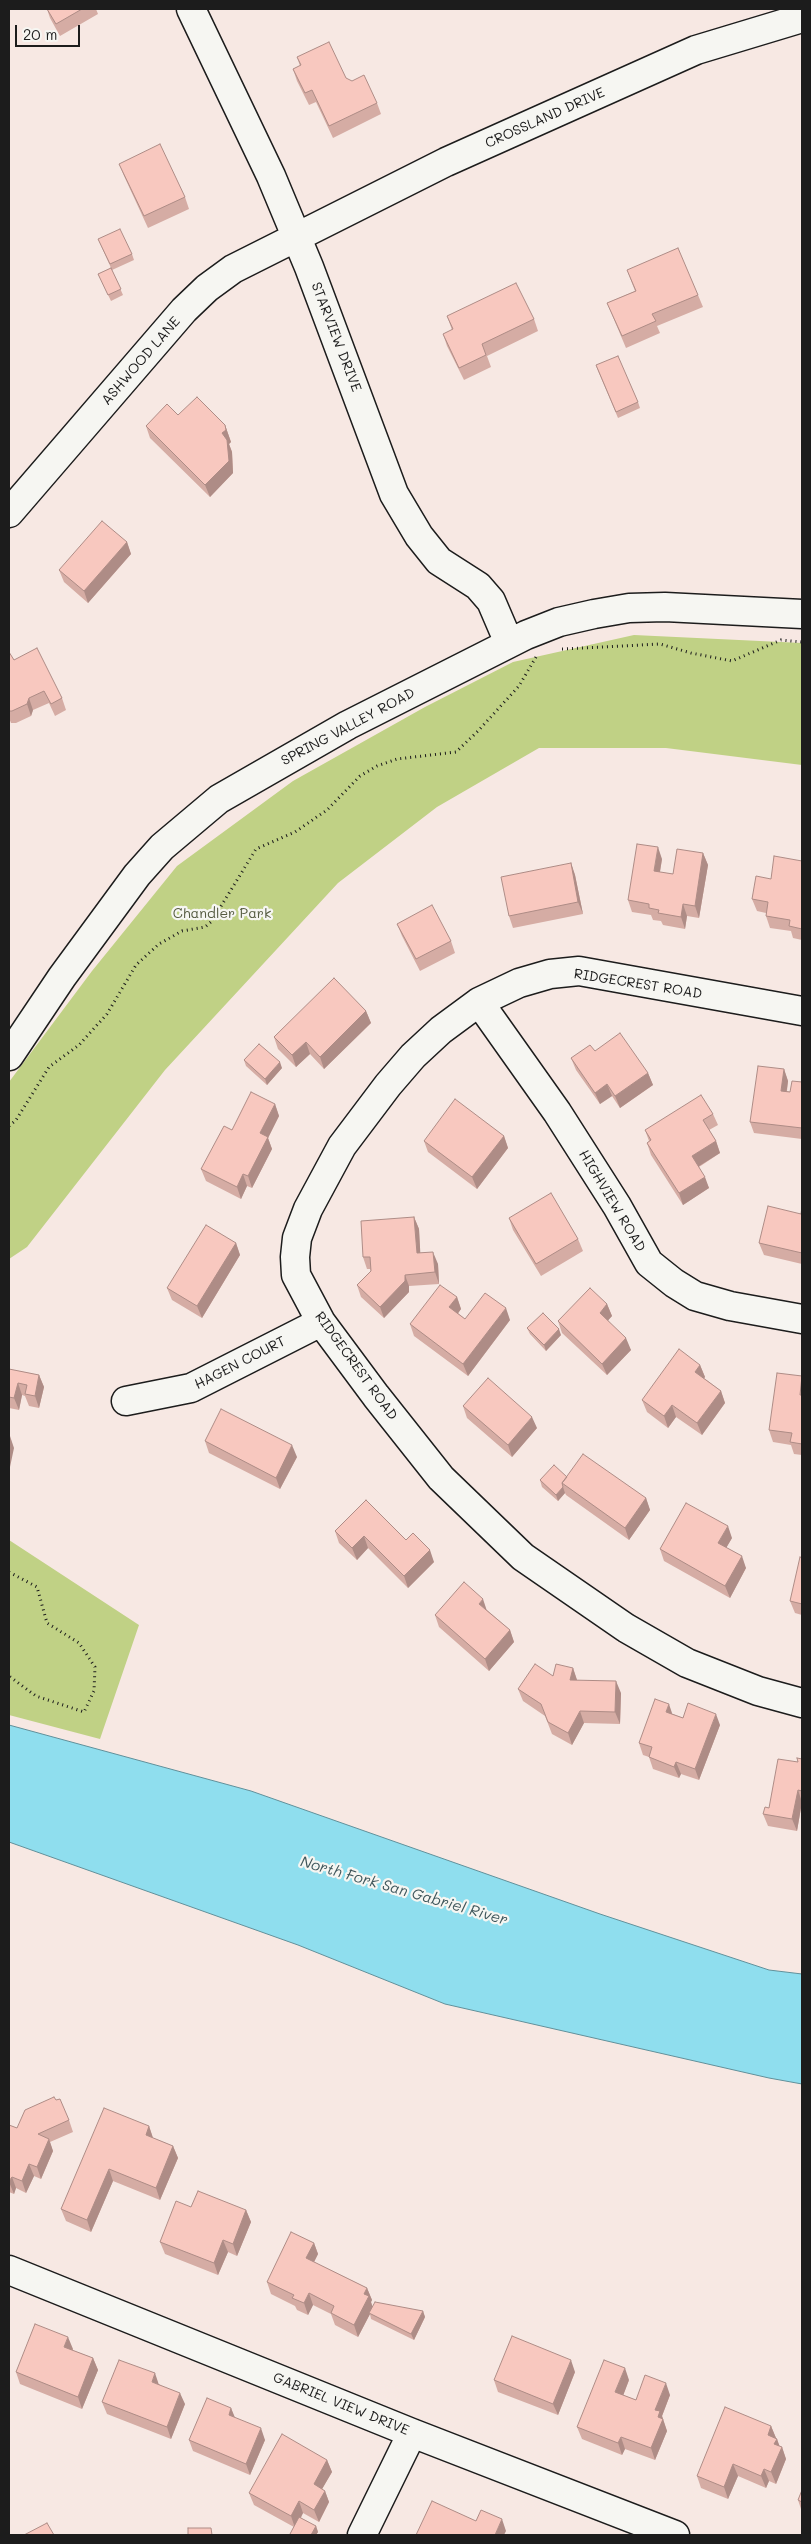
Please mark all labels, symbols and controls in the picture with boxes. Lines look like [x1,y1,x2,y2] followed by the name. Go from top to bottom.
[18,15,82,47] scale bar
[23,24,57,44] text: 20 m
[483,84,607,152] street label: CROSSLAND DRIVE
[307,280,365,394] street label: STARVIEW DRIVE
[98,313,184,409] street label: ASHWOOD LANE
[278,685,418,769] street label: SPRING VALLEY ROAD
[173,906,271,922] park label: Chandler Park
[573,966,703,1002] street label: RIDGECREST ROAD
[575,1147,649,1255] street label: HIGHVIEW ROAD
[311,1309,401,1423] street label: RIDGECREST ROAD
[192,1333,288,1393] street label: HAGEN COURT
[298,1853,510,1929] water label: North Fork San Gabriel River
[270,2369,412,2439] street label: GABRIEL VIEW DRIVE

